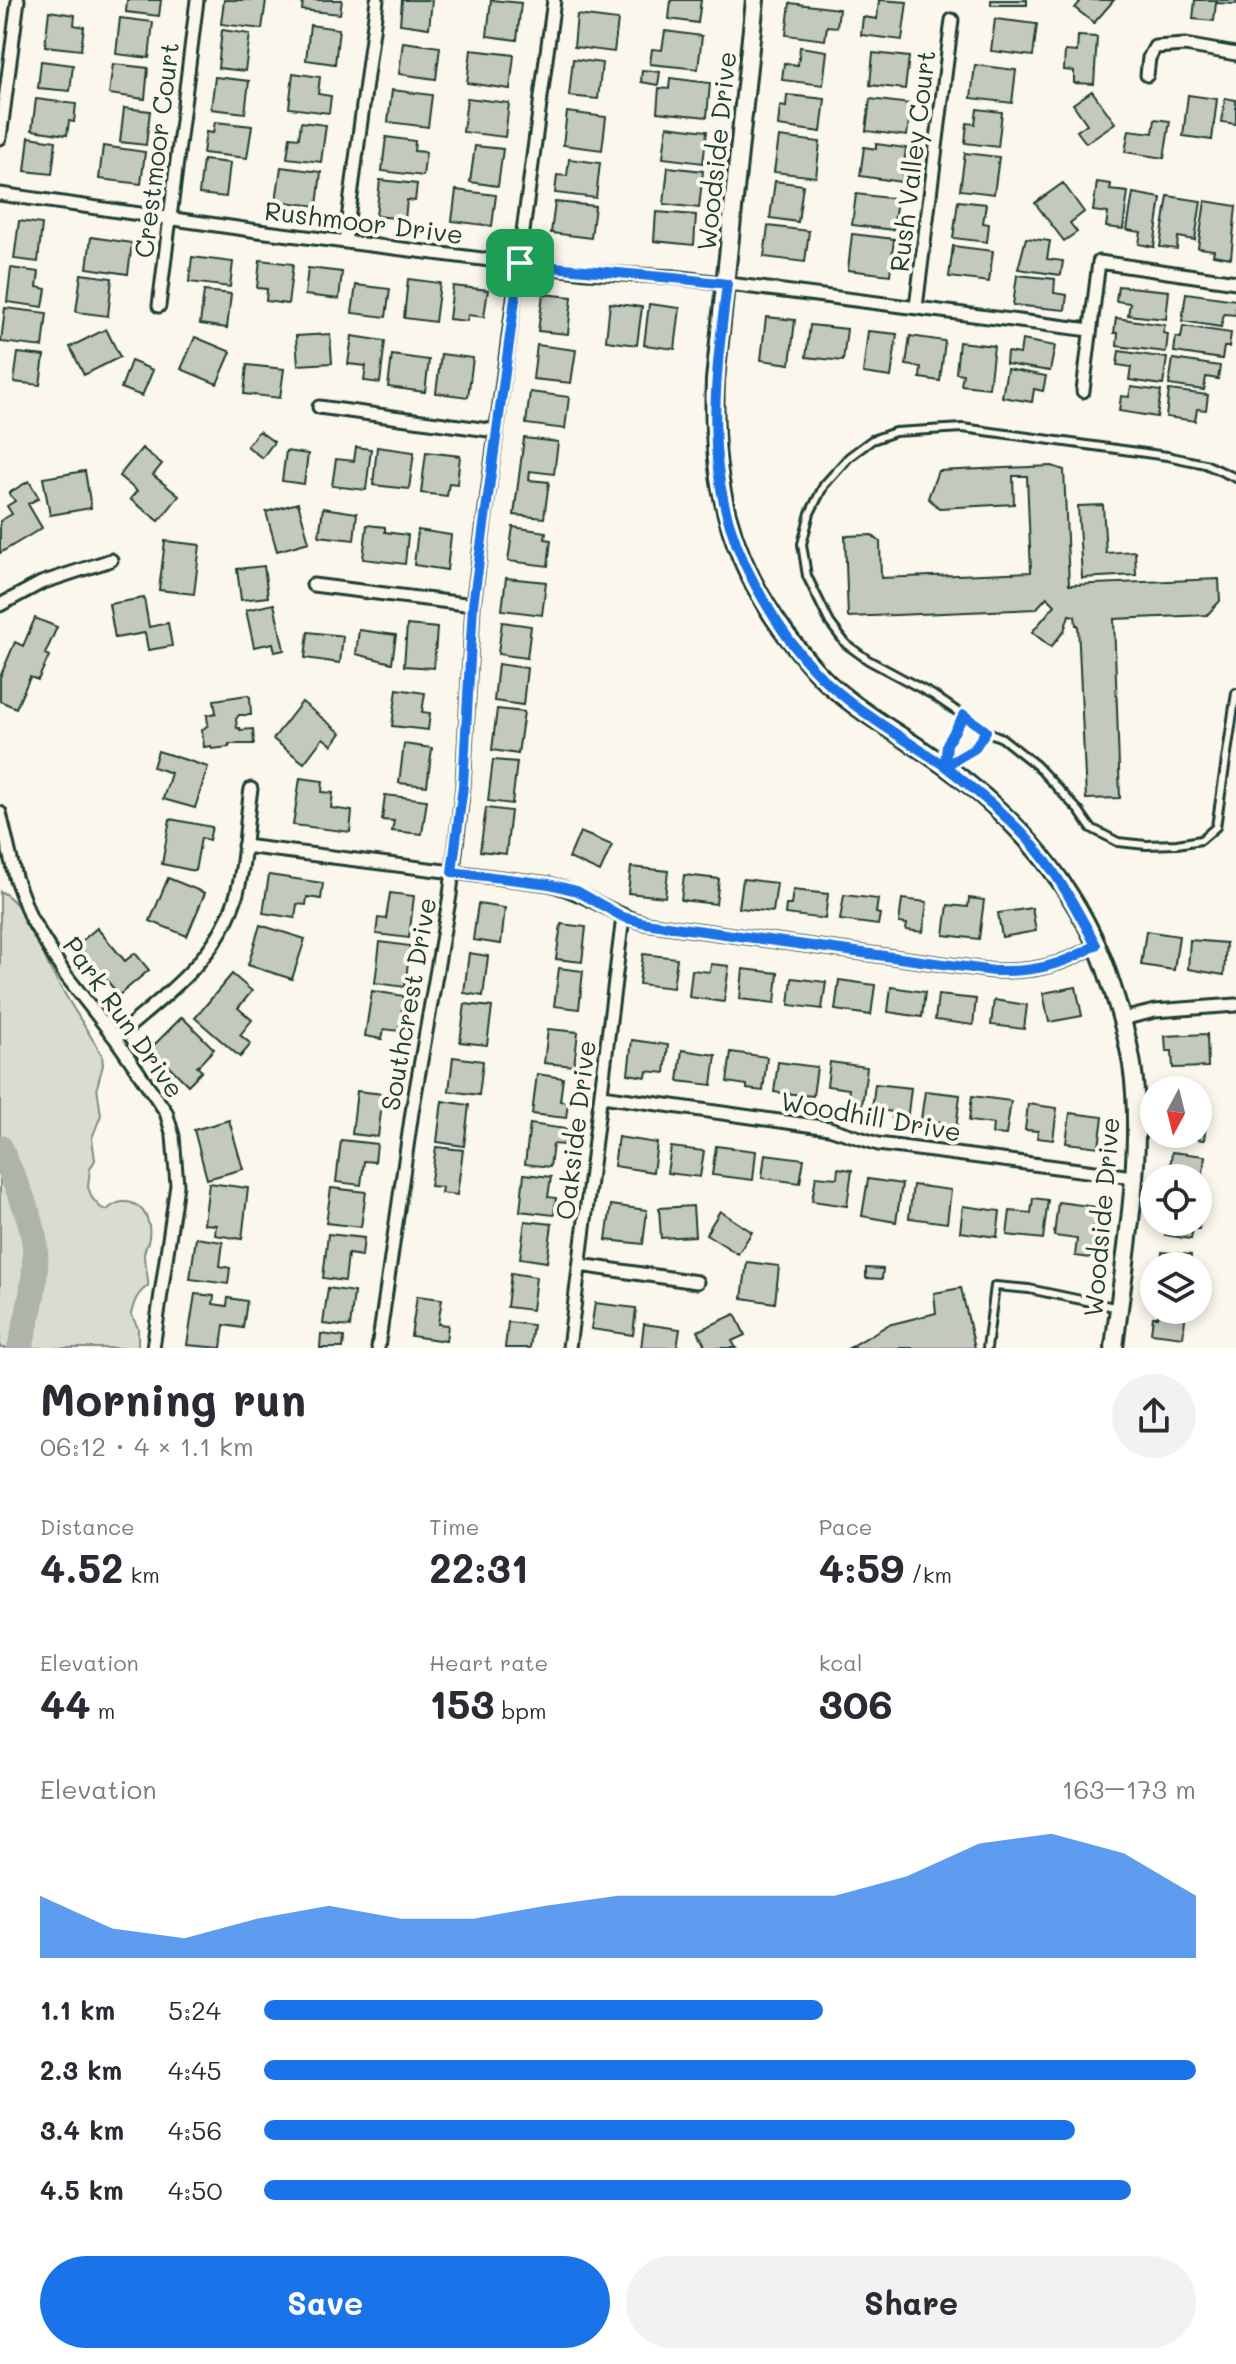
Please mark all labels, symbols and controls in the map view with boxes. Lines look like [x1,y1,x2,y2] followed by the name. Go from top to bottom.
[126,40,186,260] street label: Crestmoor Court
[882,48,942,274] street label: Rush Valley Court
[689,50,743,252] street label: Woodside Drive
[263,193,465,251] street label: Rushmoor Drive
[486,229,554,297] pin
[498,241,542,285] icon: arrive
[373,895,443,1113] street label: Southcrest Drive
[56,930,192,1104] street label: Park Run Drive
[547,1038,603,1222] street label: Oakside Drive
[1140,1076,1212,1148] north arrow
[1140,1076,1212,1324] map controls
[778,1083,964,1149] street label: Woodhill Drive
[1075,1116,1127,1318] street label: Woodside Drive
[1140,1164,1212,1236] button: locate
[1140,1252,1212,1324] button: layers
[40,1370,306,1427] text: Morning run
[1112,1374,1196,1458] button: share
[40,1429,254,1463] text: 06:12 · 4 × 1.1 km
[40,1512,135,1541] text: Distance
[429,1512,479,1541] text: Time
[819,1512,872,1541] text: Pace
[40,1541,123,1593] text: 4.52
[429,1541,528,1593] text: 22:31
[819,1541,904,1593] text: 4:59
[123,1560,160,1589] text: km
[904,1560,952,1589] text: /km
[40,1648,139,1677] text: Elevation
[429,1648,548,1677] text: Heart rate
[819,1648,863,1677] text: kcal
[40,1677,91,1729] text: 44
[429,1677,494,1729] text: 153
[819,1677,893,1729] text: 306
[91,1696,115,1725] text: m
[494,1696,547,1725] text: bpm
[40,1772,157,1806] text: Elevation
[1062,1772,1196,1806] text: 163–173 m
[40,1993,115,2027] text: 1.1 km
[168,1993,221,2027] text: 5:24
[40,2053,122,2087] text: 2.3 km
[168,2053,222,2087] text: 4:45
[40,2113,124,2147] text: 3.4 km
[168,2113,222,2147] text: 4:56
[40,2173,124,2207] text: 4.5 km
[168,2173,223,2207] text: 4:50
[40,2256,610,2348] button: Save
[626,2256,1196,2348] button: Share

